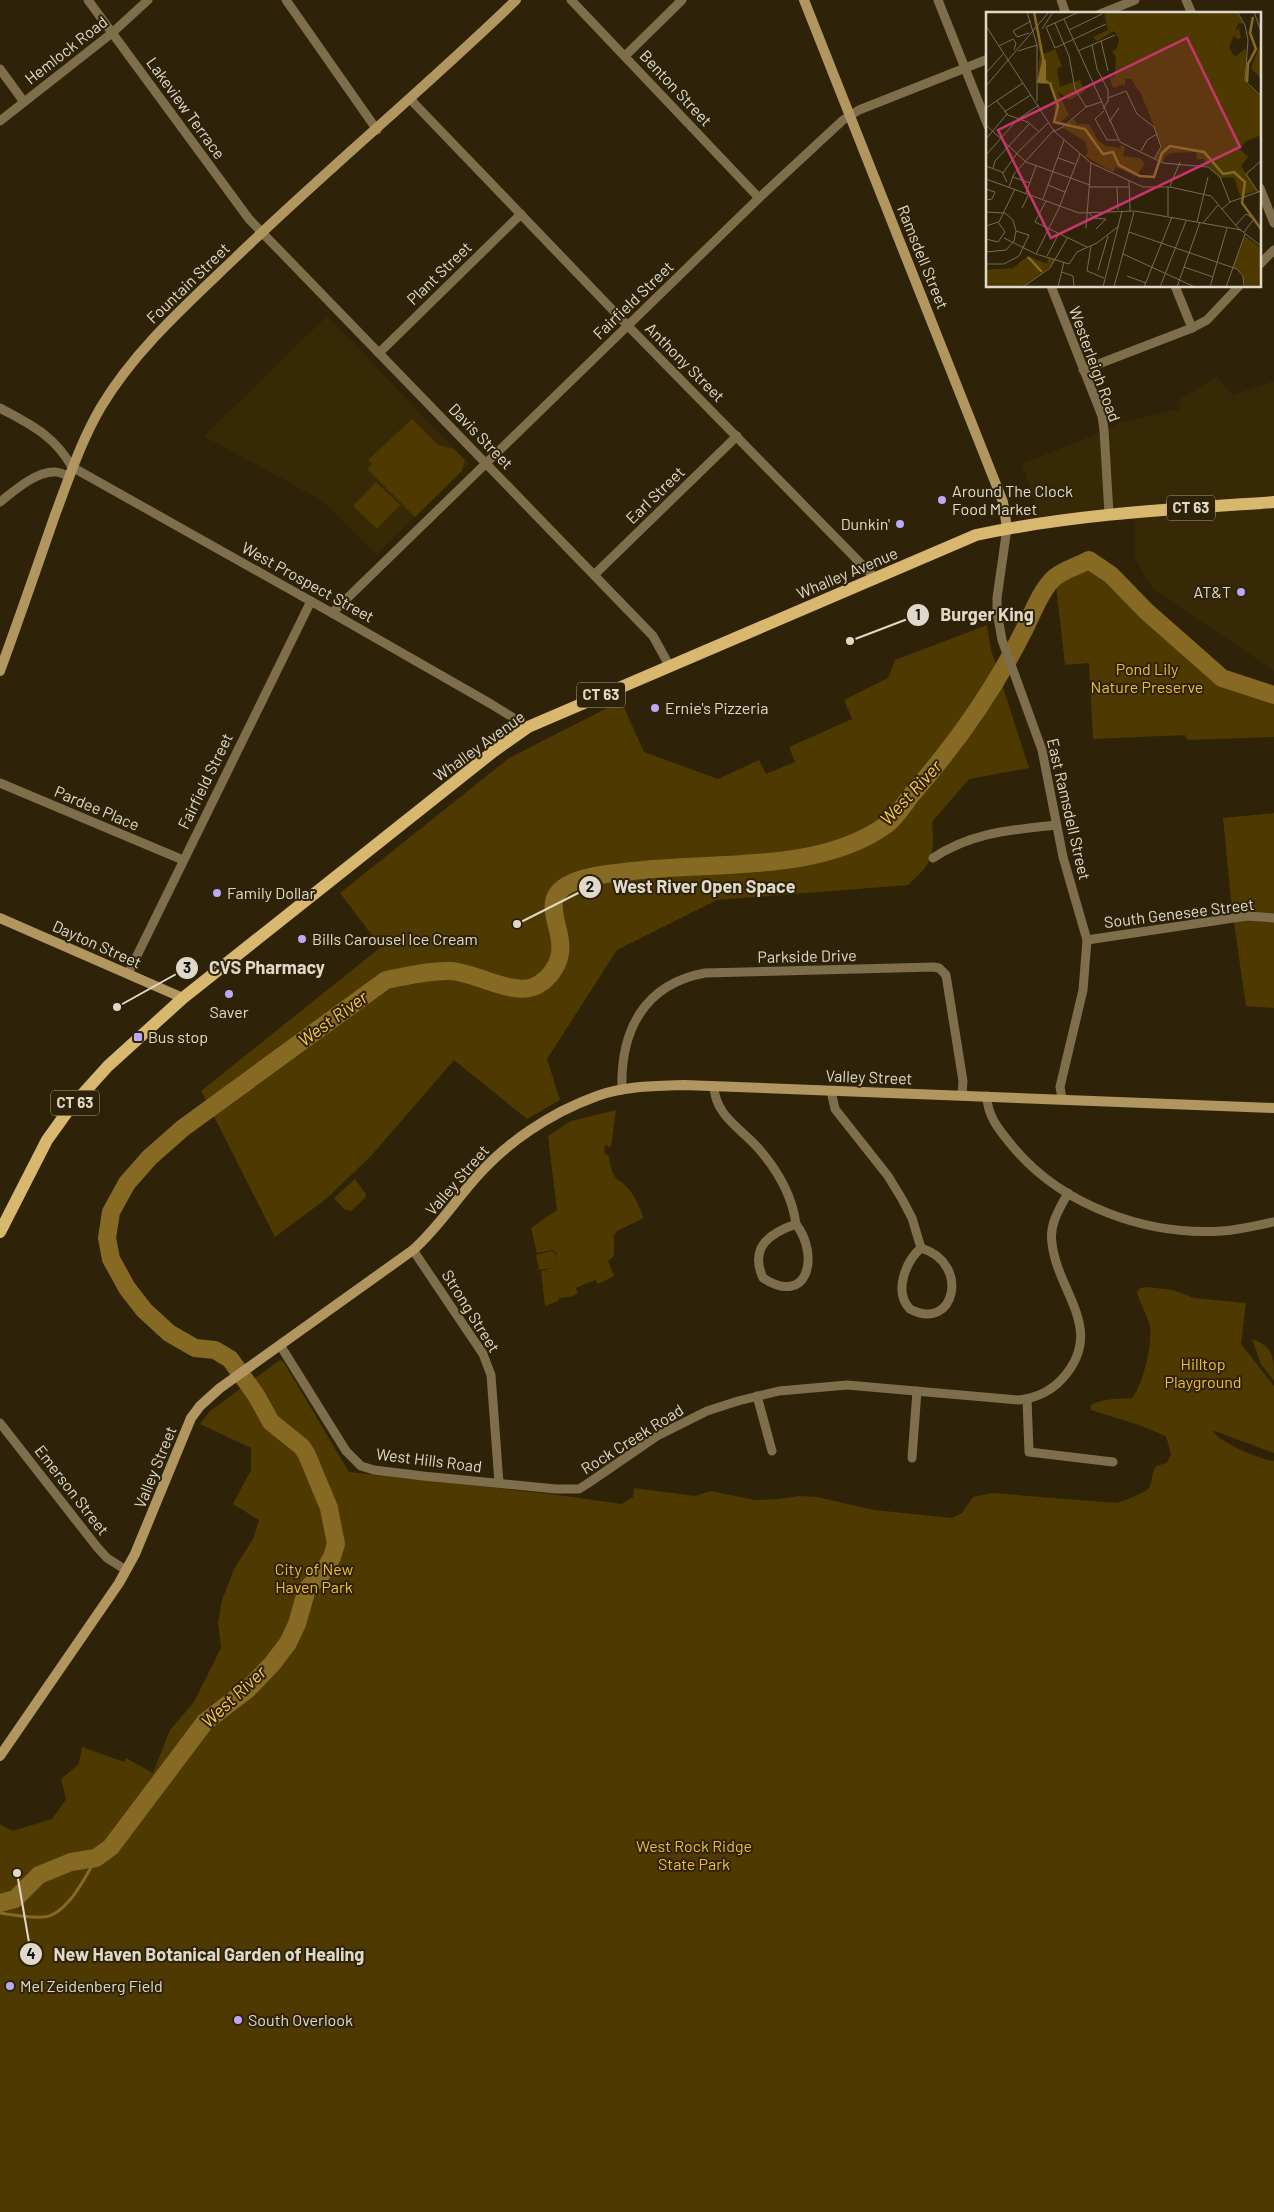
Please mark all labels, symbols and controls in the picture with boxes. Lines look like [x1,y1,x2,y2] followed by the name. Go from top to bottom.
[21,11,111,88] street label: Hemlock Road
[986,12,1262,288] inset map
[636,46,716,130] street label: Benton Street
[143,53,230,162] street label: Lakeview Terrace
[894,202,953,312] street label: Ramsdell Street
[402,237,475,308] street label: Plant Street
[142,238,233,327] street label: Fountain Street
[589,257,677,343] street label: Fairfield Street
[1066,304,1125,424] street label: Westerleigh Road
[642,318,729,405] street label: Anthony Street
[445,399,517,473] street label: Davis Street
[621,462,688,527] street label: Earl Street
[952,481,1073,518] place label: Around The Clock Food Market
[936,494,948,506] marker: Around The Clock Food Market
[1167,496,1215,520] road number: CT 63
[841,514,890,533] place label: Dunkin'
[894,518,906,530] marker: Dunkin'
[239,537,378,626] street label: West Prospect Street
[793,543,900,602] street label: Whalley Avenue
[1194,582,1231,601] place label: AT&T
[1235,586,1247,598] marker: AT&T
[906,598,1044,631] callout: Burger King
[940,603,1034,625] text: Burger King
[915,605,921,623] text: 1
[1091,659,1203,696] park label: Pond Lily Nature Preserve
[577,682,625,708] road number: CT 63
[665,698,768,717] place label: Ernie's Pizzeria
[649,702,661,714] marker: Ernie's Pizzeria
[429,706,528,785] street label: Whalley Avenue
[173,730,236,832] street label: Fairfield Street
[1044,736,1095,882] street label: East Ramsdell Street
[875,755,946,829] water label: West River
[52,781,143,834] street label: Pardee Place
[578,871,806,904] callout: West River Open Space
[612,875,796,897] text: West River Open Space
[586,877,594,895] text: 2
[227,883,315,902] place label: Family Dollar
[211,887,223,899] marker: Family Dollar
[1103,894,1255,931] street label: South Genesee Street
[50,916,144,972] street label: Dayton Street
[312,929,478,948] place label: Bills Carousel Ice Cream
[296,933,308,945] marker: Bills Carousel Ice Cream
[757,945,857,966] street label: Parkside Drive
[174,951,335,984] callout: CVS Pharmacy
[209,956,325,978] text: CVS Pharmacy
[183,958,191,976] text: 3
[293,985,372,1051] water label: West River
[223,988,235,1000] marker: Saver
[209,1002,249,1021] place label: Saver
[148,1027,208,1046] place label: Bus stop
[132,1031,144,1043] marker: Bus stop
[825,1065,913,1088] street label: Valley Street
[51,1090,99,1116] road number: CT 63
[421,1141,492,1219] street label: Valley Street
[439,1266,504,1356] street label: Strong Street
[1164,1354,1242,1391] park label: Hilltop Playground
[577,1399,686,1478] street label: Rock Creek Road
[129,1423,180,1511] street label: Valley Street
[31,1441,113,1538] street label: Emerson Street
[375,1444,483,1475] street label: West Hills Road
[275,1559,354,1596] park label: City of New Haven Park
[196,1660,271,1732] water label: West River
[636,1836,752,1873] park label: West Rock Ridge State Park
[18,1938,374,1971] callout: New Haven Botanical Garden of Healing
[54,1943,364,1965] text: New Haven Botanical Garden of Healing
[26,1944,36,1962] text: 4
[20,1976,163,1995] place label: Mel Zeidenberg Field
[4,1980,16,1992] marker: Mel Zeidenberg Field
[248,2010,353,2029] place label: South Overlook
[232,2014,244,2026] marker: South Overlook

